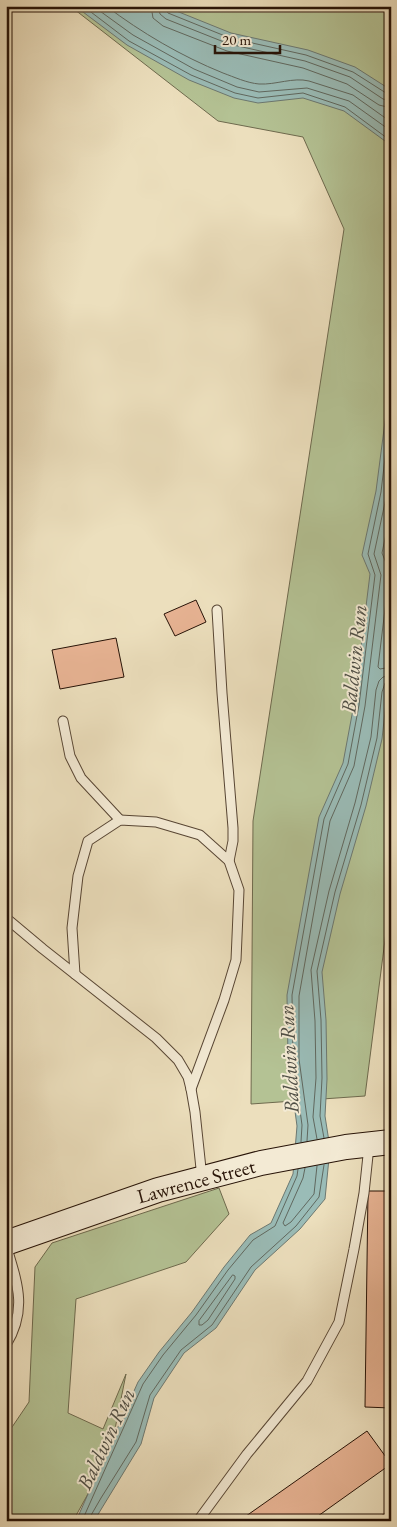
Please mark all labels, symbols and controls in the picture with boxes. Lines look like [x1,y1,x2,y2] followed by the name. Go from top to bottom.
[215,22,280,54] scale bar
[222,30,251,49] text: 20 m
[334,603,373,715] water label: Baldwin Run
[272,1004,305,1115] water label: Baldwin Run
[134,1153,259,1209] street label: Lawrence Street
[70,1384,141,1495] water label: Baldwin Run

